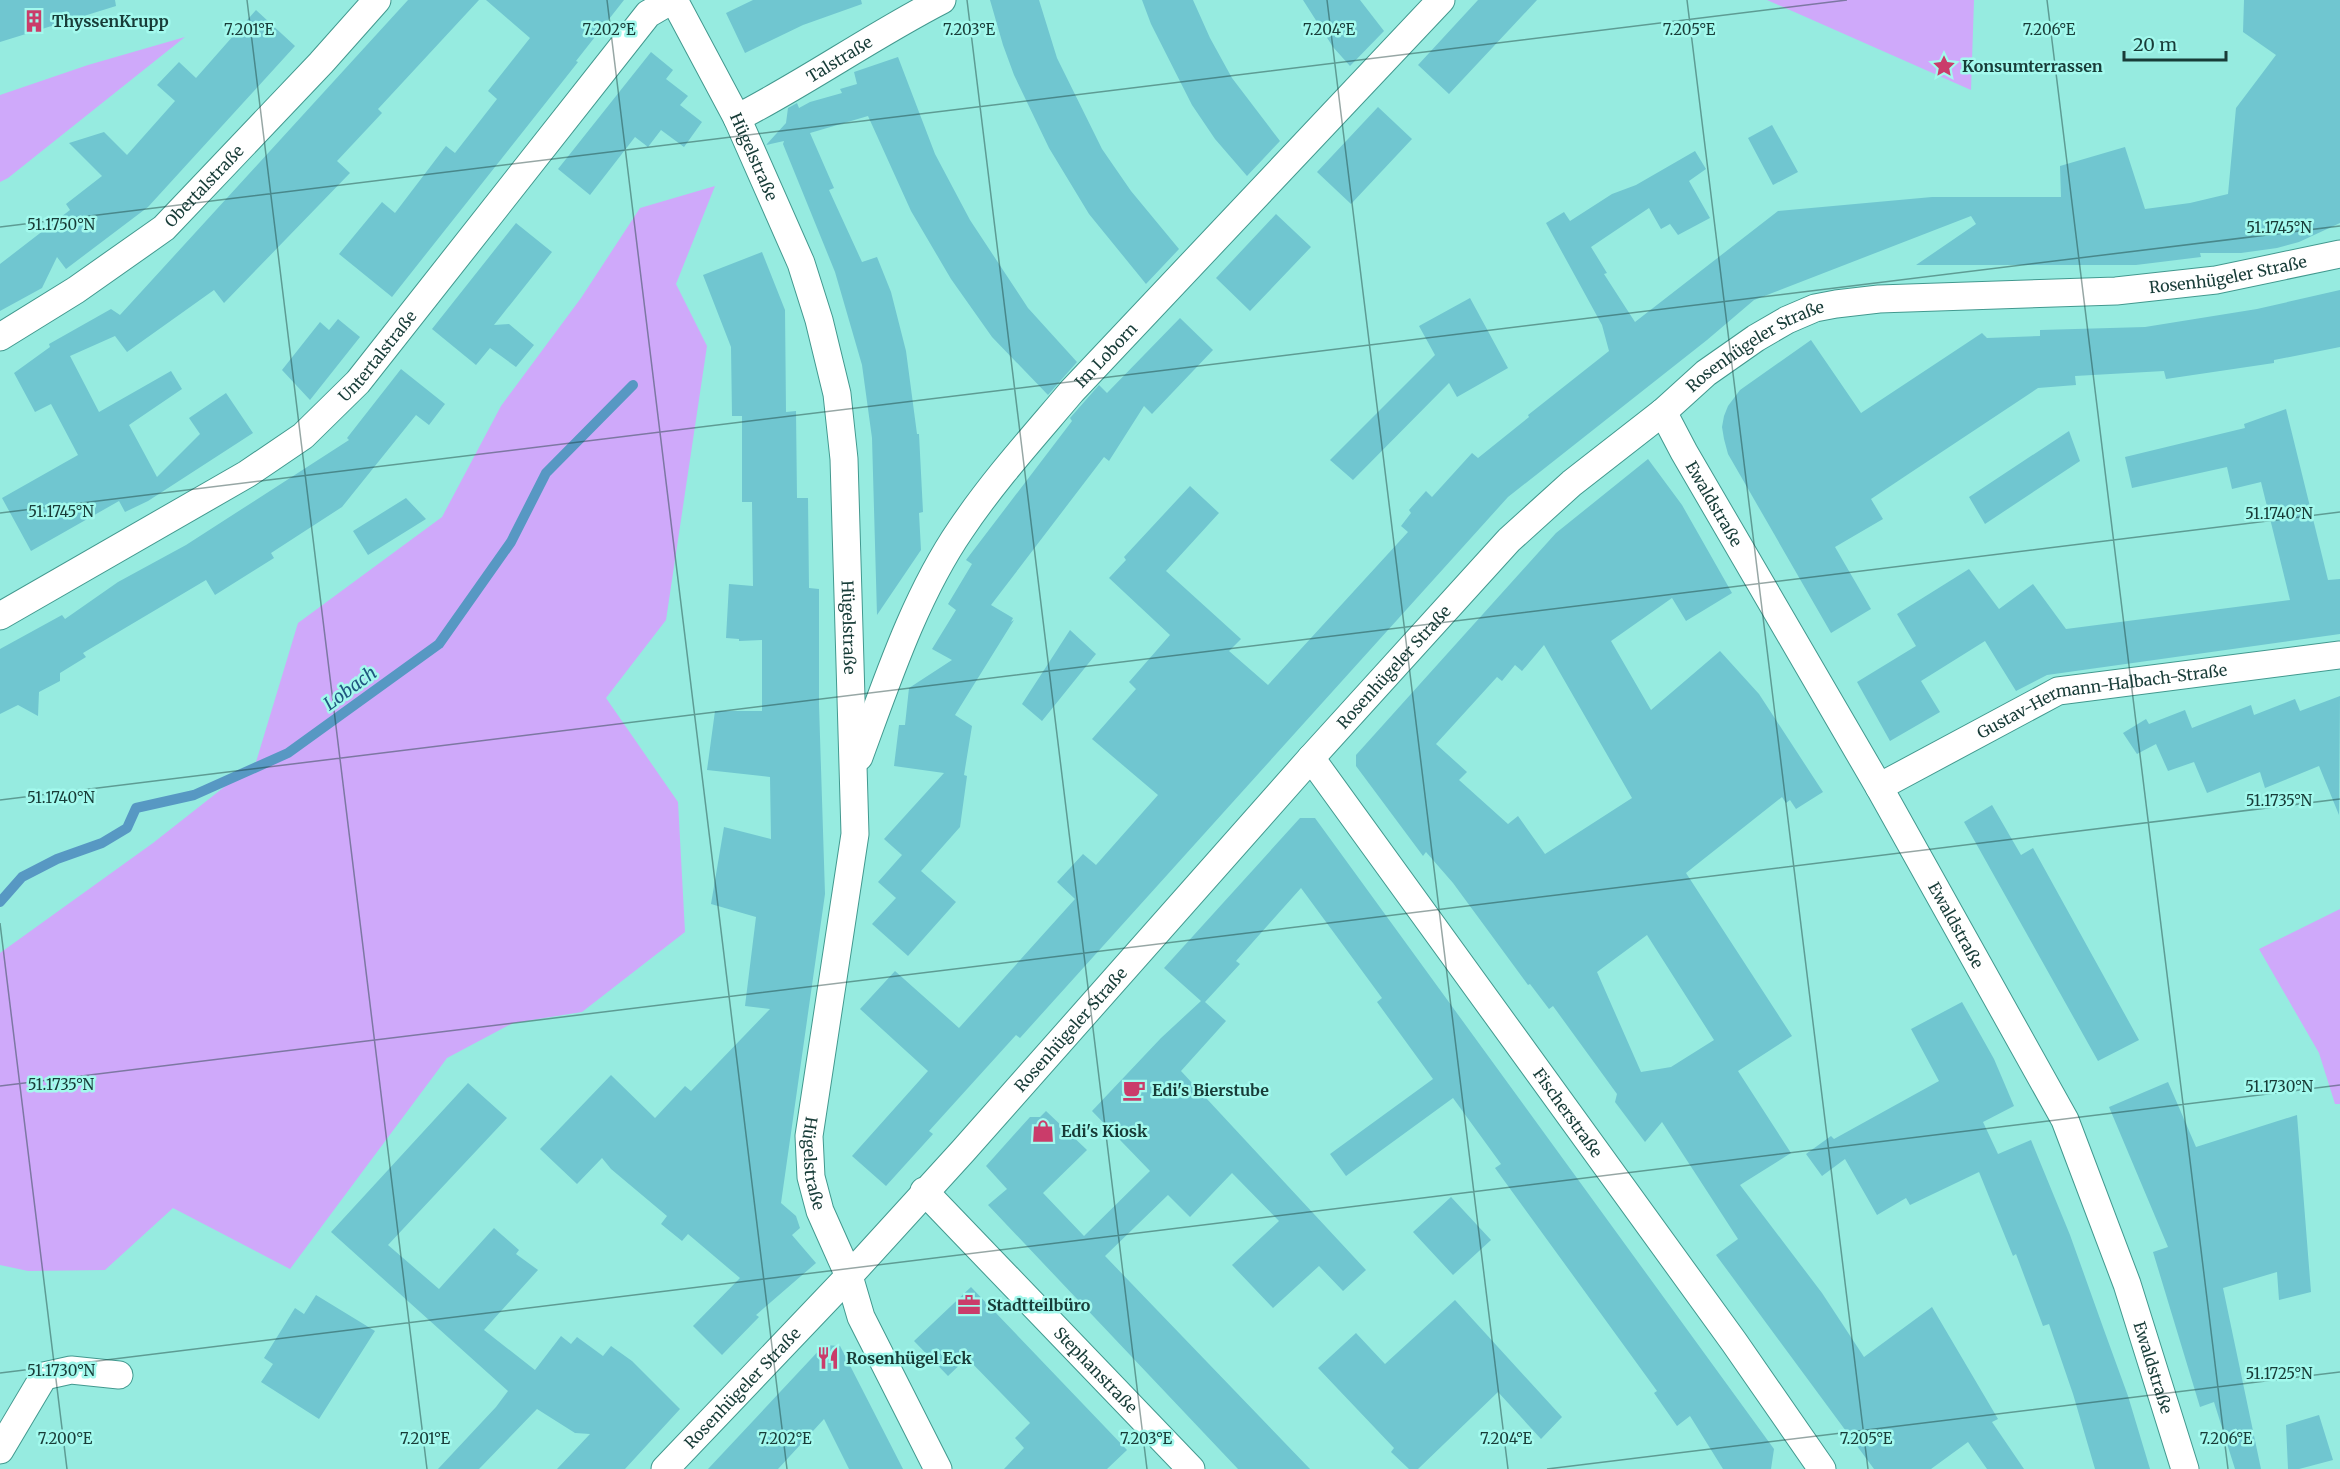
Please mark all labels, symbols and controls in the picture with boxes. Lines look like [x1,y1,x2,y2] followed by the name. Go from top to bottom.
[21,8,47,34] building icon: ThyssenKrupp
[52,11,169,31] place label: ThyssenKrupp
[224,20,274,39] text: 7.201°E
[583,20,636,39] text: 7.202°E
[943,20,996,39] text: 7.203°E
[1303,20,1355,39] text: 7.204°E
[1663,20,1716,39] text: 7.205°E
[2023,20,2076,39] text: 7.206°E
[2124,24,2226,62] scale bar
[803,32,876,87] street label: Talstraße
[2133,33,2177,56] text: 20 m
[1931,53,1957,79] place icon: Konsumterrassen
[1962,56,2103,76] place label: Konsumterrassen
[726,110,782,204] street label: Hügelstraße
[160,141,248,231] street label: Obertalstraße
[27,215,95,234] text: 51.1750°N
[2246,218,2312,237] text: 51.1745°N
[2148,251,2308,297] street label: Rosenhügeler Straße
[1682,297,1826,396] street label: Rosenhügeler Straße
[334,306,421,406] street label: Untertalstraße
[1070,318,1142,392] street label: Im Loborn
[1681,457,1747,550] street label: Ewaldstraße
[28,502,94,521] text: 51.1745°N
[2245,504,2313,523] text: 51.1740°N
[838,580,860,675] street label: Hügelstraße
[1333,601,1455,733] street label: Rosenhügeler Straße
[1973,659,2228,743] street label: Gustav-Hermann-Halbach-Straße
[319,661,381,715] water label: Lobach
[27,788,95,807] text: 51.1740°N
[2246,791,2313,810] text: 51.1735°N
[1924,879,1988,972] street label: Ewaldstraße
[1010,963,1131,1096] street label: Rosenhügeler Straße
[1529,1064,1607,1161] street label: Fischerstraße
[28,1075,95,1094] text: 51.1735°N
[1121,1077,1147,1103] cafe icon: Edi's Bierstube
[2245,1077,2314,1096] text: 51.1730°N
[1152,1080,1269,1100] place label: Edi's Bierstube
[799,1115,829,1212] street label: Hügelstraße
[1030,1118,1056,1144] shop icon: Edi's Kiosk
[1061,1121,1148,1141] place label: Edi's Kiosk
[956,1292,982,1318] office icon: Stadtteilbüro
[987,1295,1091,1315] place label: Stadtteilbüro
[2129,1319,2177,1416] street label: Ewaldstraße
[680,1323,805,1453] street label: Rosenhügeler Straße
[1050,1323,1142,1417] street label: Stephanstraße
[815,1345,841,1371] restaurant icon: Rosenhügel Eck
[846,1348,972,1368] place label: Rosenhügel Eck
[27,1361,96,1380] text: 51.1730°N
[2245,1364,2313,1383] text: 51.1725°N
[38,1429,93,1448] text: 7.200°E
[400,1429,450,1448] text: 7.201°E
[759,1429,812,1448] text: 7.202°E
[1120,1429,1173,1448] text: 7.203°E
[1480,1429,1532,1448] text: 7.204°E
[1840,1429,1893,1448] text: 7.205°E
[2200,1429,2253,1448] text: 7.206°E

